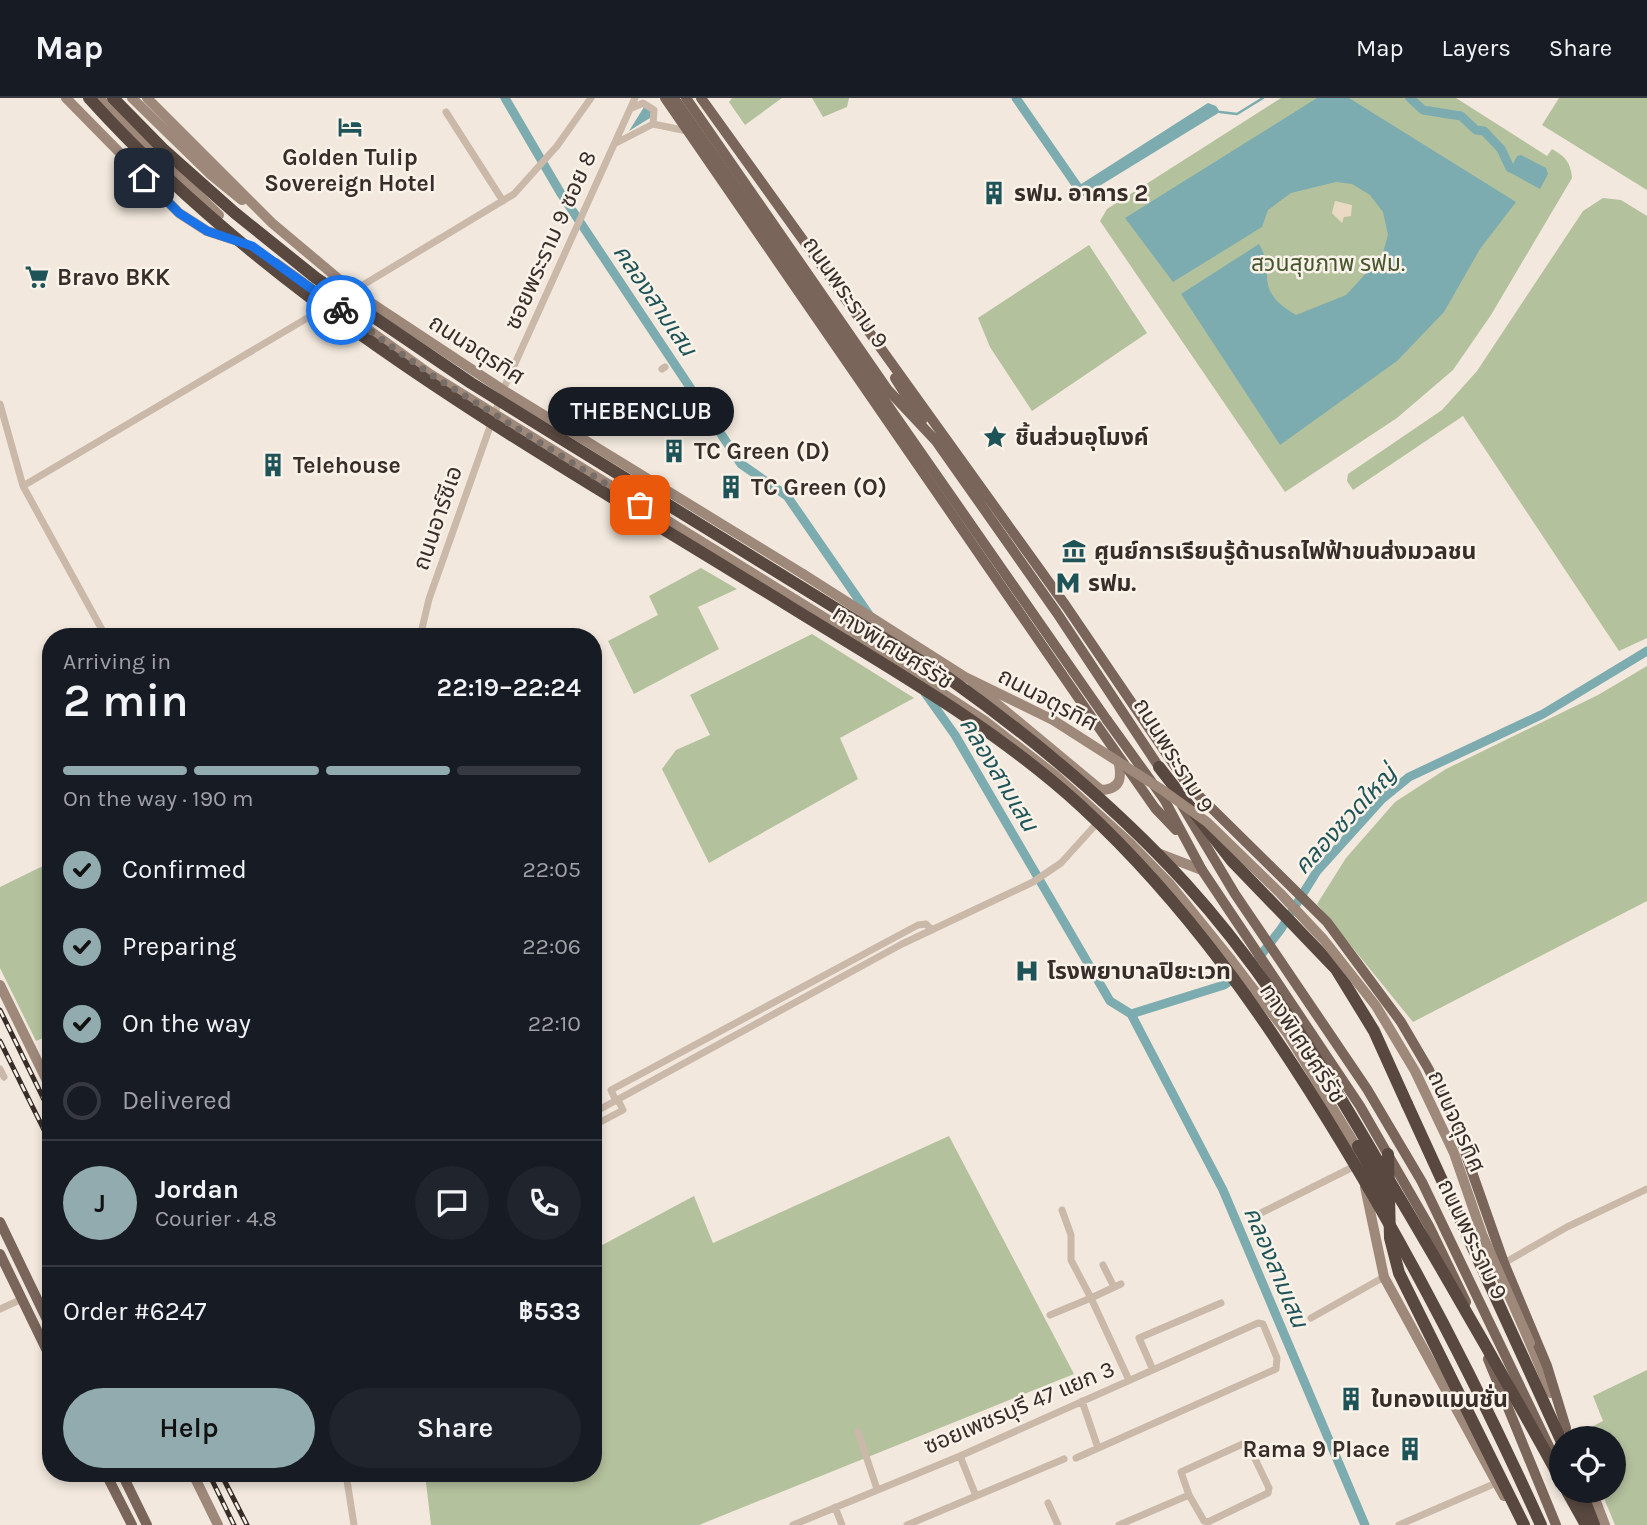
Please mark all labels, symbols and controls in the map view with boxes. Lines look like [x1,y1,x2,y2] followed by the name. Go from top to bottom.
[35,29,103,67] text: Map
[1356,34,1404,62] text: Map
[1442,34,1511,62] text: Layers
[1549,34,1612,62] text: Share
[336,113,364,141] hotel icon: Golden Tulip Sovereign Hotel
[264,144,436,197] place label: Golden Tulip Sovereign Hotel
[499,147,602,334] street label: ซอยพระราม 9 ซอย 8
[114,148,174,208] pin
[125,159,163,197] icon: home
[980,179,1008,207] building icon: รฟม. อาคาร 2
[1014,180,1148,207] place label: รฟม. อาคาร 2
[797,231,894,353] street label: ถนนพระราม 9
[607,239,703,362] water label: คลองสามเสน
[1251,250,1405,277] park label: สวนสุขภาพ รฟม.
[23,263,51,291] supermarket icon: Bravo BKK
[57,264,170,291] place label: Bravo BKK
[306,275,376,345] courier
[322,291,360,329] icon: bike
[424,309,530,390] street label: ถนนจตุรทิศ
[547,386,733,435] callout: THEBENCLUB
[570,398,712,425] text: THEBENCLUB
[1015,422,1149,451] place label: ชิ้นส่วนอุโมงค์
[981,423,1009,451] place icon: ชิ้นส่วนอุโมงค์
[660,437,688,465] building icon: TC Green (D)
[694,438,830,465] place label: TC Green (D)
[259,451,287,479] building icon: Telehouse
[293,452,401,479] place label: Telehouse
[407,463,468,574] street label: ถนนอาร์ซีเอ
[717,473,745,501] building icon: TC Green (O)
[751,474,887,501] place label: TC Green (O)
[610,475,670,535] pin
[621,486,659,524] icon: bag
[1060,537,1088,565] museum icon: ศูนย์การเรียนรู้ด้านรถไฟฟ้าขนส่งมวลชน
[1094,538,1476,565] place label: ศูนย์การเรียนรู้ด้านรถไฟฟ้าขนส่งมวลชน
[1054,569,1082,597] metro station icon: รฟม.
[1088,570,1136,597] place label: รฟม.
[828,600,958,695] street label: ทางพิเศษศรีรัช
[63,648,171,675] text: Arriving in
[993,662,1102,737] street label: ถนนจตุรทิศ
[437,672,581,703] text: 22:19–22:24
[63,674,189,728] text: 2 min
[1128,693,1220,818] street label: ถนนพระราม 9
[954,712,1045,837] water label: คลองสามเสน
[1288,758,1404,880] water label: คลองชวดใหญ่
[63,785,254,812] text: On the way · 190 m
[63,851,101,889] icon: check
[122,854,247,885] text: Confirmed
[522,856,581,883] text: 22:05
[63,928,101,966] icon: check
[122,931,236,962] text: Preparing
[522,933,581,960] text: 22:06
[1013,957,1041,985] hospital icon: โรงพยาบาลปิยะเวท
[1047,958,1231,985] place label: โรงพยาบาลปิยะเวท
[1254,978,1351,1108] street label: ทางพิเศษศรีรัช
[63,1005,101,1043] icon: check
[122,1008,251,1039] text: On the way
[528,1010,581,1037] text: 22:10
[1422,1066,1491,1176] street label: ถนนจตุรทิศ
[122,1085,232,1116] text: Delivered
[415,1166,489,1240] button: chat
[507,1166,581,1240] button: phone
[155,1174,239,1205] text: Jordan
[1432,1175,1513,1304] street label: ถนนพระราม 9
[94,1188,106,1219] text: J
[1238,1202,1315,1333] water label: คลองสามเสน
[155,1205,277,1232] text: Courier · 4.8
[63,1296,206,1327] text: Order #6247
[518,1296,581,1327] text: ฿533
[920,1355,1119,1460] street label: ซอยเพชรบุรี 47 แยก 3
[1371,1384,1508,1413] place label: ใบทองแมนชั่น
[1337,1385,1365,1413] building icon: ใบทองแมนชั่น
[63,1388,315,1468] button: Help
[329,1388,581,1468] button: Share
[1549,1426,1626,1503] map controls
[1549,1426,1626,1503] button: locate
[1396,1435,1424,1463] building icon: Rama 9 Place
[1243,1436,1390,1463] place label: Rama 9 Place

